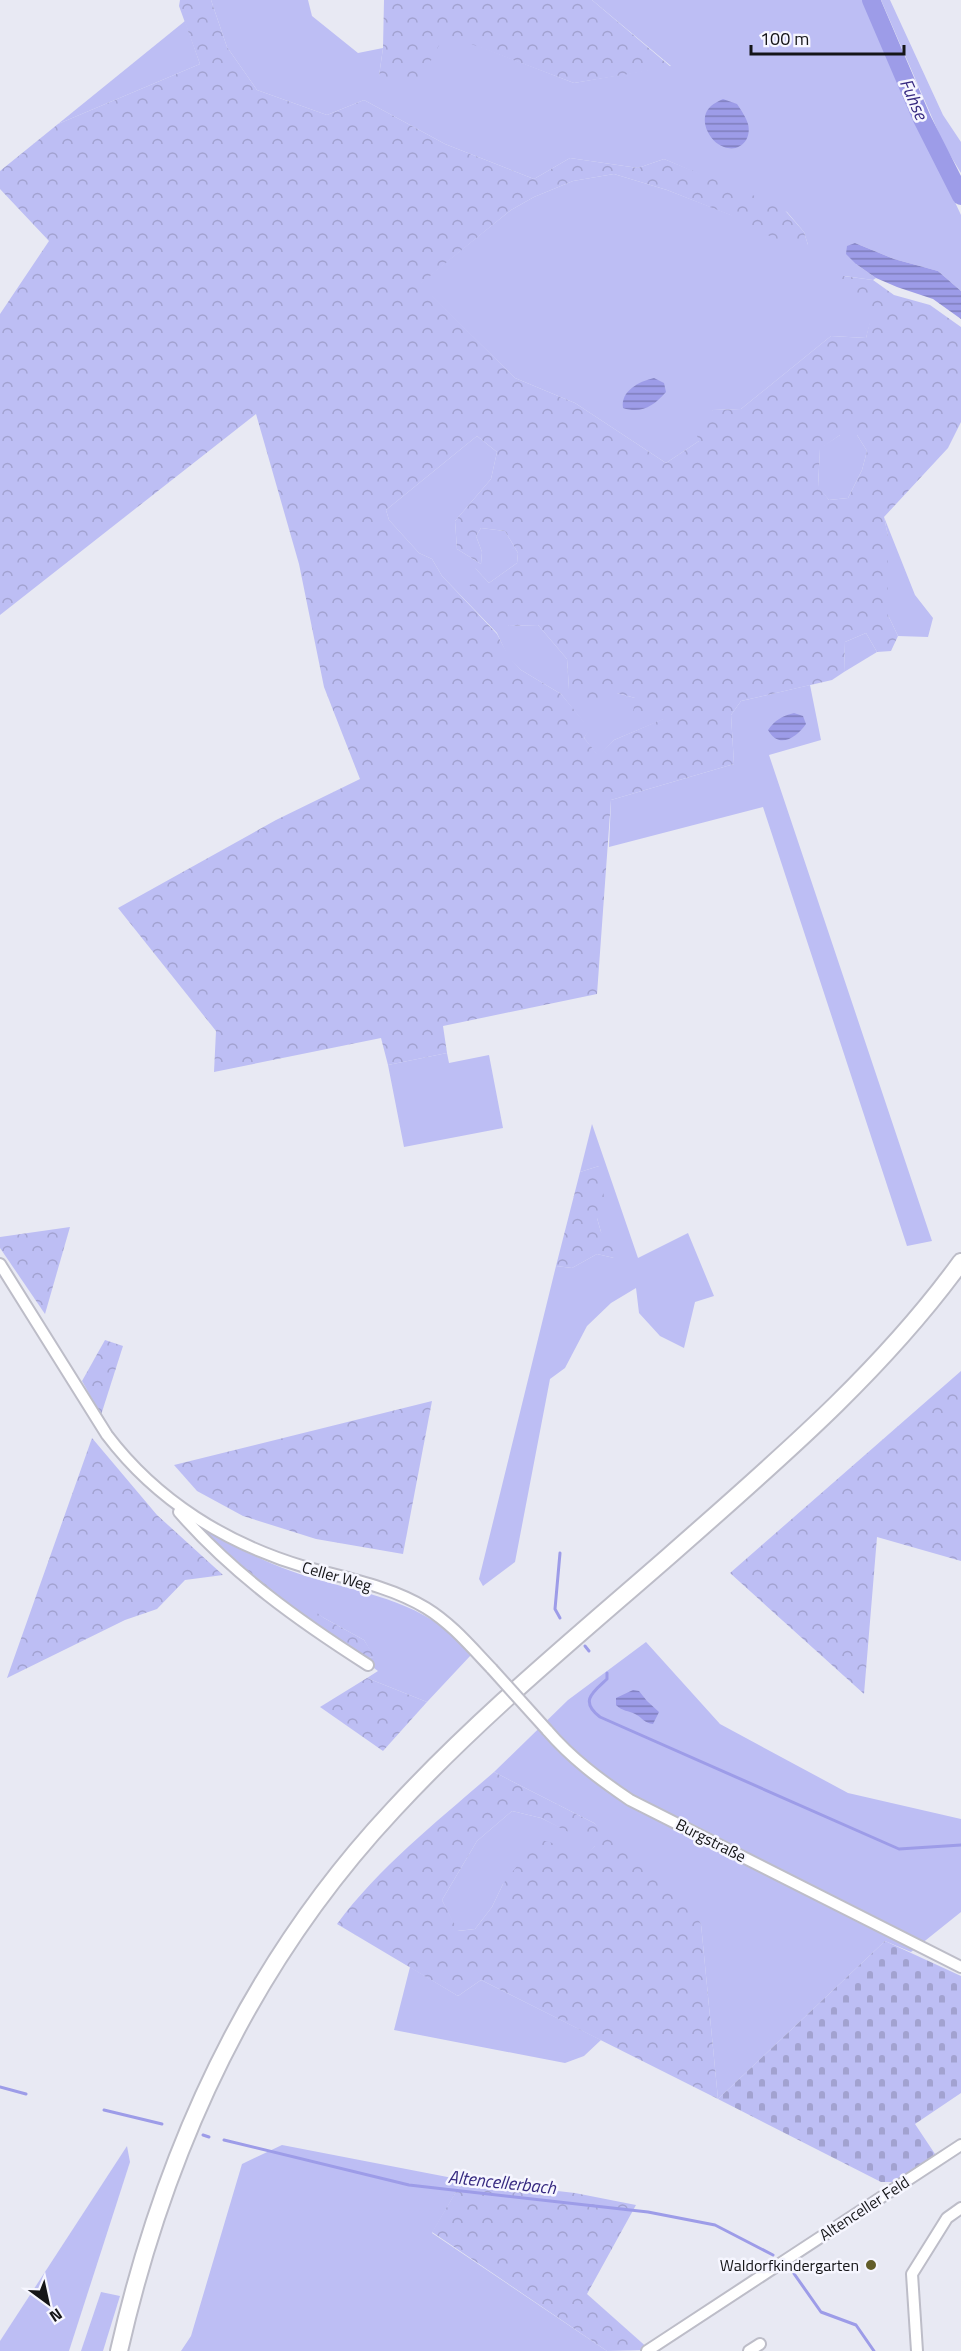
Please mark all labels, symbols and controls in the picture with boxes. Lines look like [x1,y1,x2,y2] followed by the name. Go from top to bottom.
[751,18,904,56] scale bar
[760,25,809,52] text: 100 m
[893,74,936,125] water label: Fuhse
[299,1555,375,1597] street label: Celler Weg
[672,1812,750,1868] street label: Burgstraße
[447,2163,558,2201] water label: Altencellerbach
[814,2170,914,2246] street label: Altenceller Feld
[720,2253,859,2277] place label: Waldorfkindergarten
[864,2258,878,2272] marker: Waldorfkindergarten
[18,2273,78,2333] north arrow
[45,2302,67,2329] text: N

